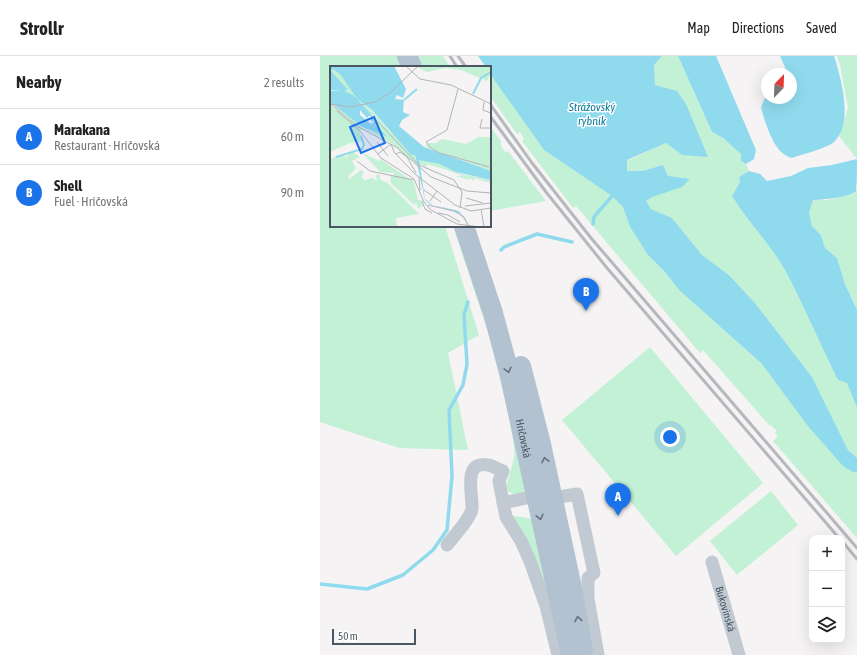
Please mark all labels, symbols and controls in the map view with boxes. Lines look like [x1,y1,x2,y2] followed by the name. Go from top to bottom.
[20,17,64,39] text: Strollr
[687,20,710,36] text: Map
[732,20,784,36] text: Directions
[806,20,837,36] text: Saved
[330,66,491,227] inset map
[761,68,797,104] north arrow
[16,72,62,92] text: Nearby
[264,75,304,90] text: 2 results
[568,100,615,128] water label: Strážovský rybník
[54,121,110,138] text: Marakana
[26,129,32,144] text: A
[281,129,304,144] text: 60 m
[54,138,160,153] text: Restaurant · Hričovská
[54,177,82,194] text: Shell
[26,185,32,200] text: B
[281,185,304,200] text: 90 m
[54,194,128,209] text: Fuel · Hričovská
[573,278,599,311] pin: B
[504,367,512,374] one-way arrow
[513,418,534,459] street label: Hričovská
[660,427,680,447] your location
[541,456,549,463] one-way arrow
[605,483,631,516] pin: A
[536,514,544,520] one-way arrow
[809,535,845,643] map controls
[809,535,845,571] button: +
[809,571,845,607] button: −
[713,585,738,633] street label: Bukovinská
[809,607,845,643] button: layers
[574,616,583,622] one-way arrow
[332,627,416,646] scale bar
[338,630,358,642] text: 50 m

